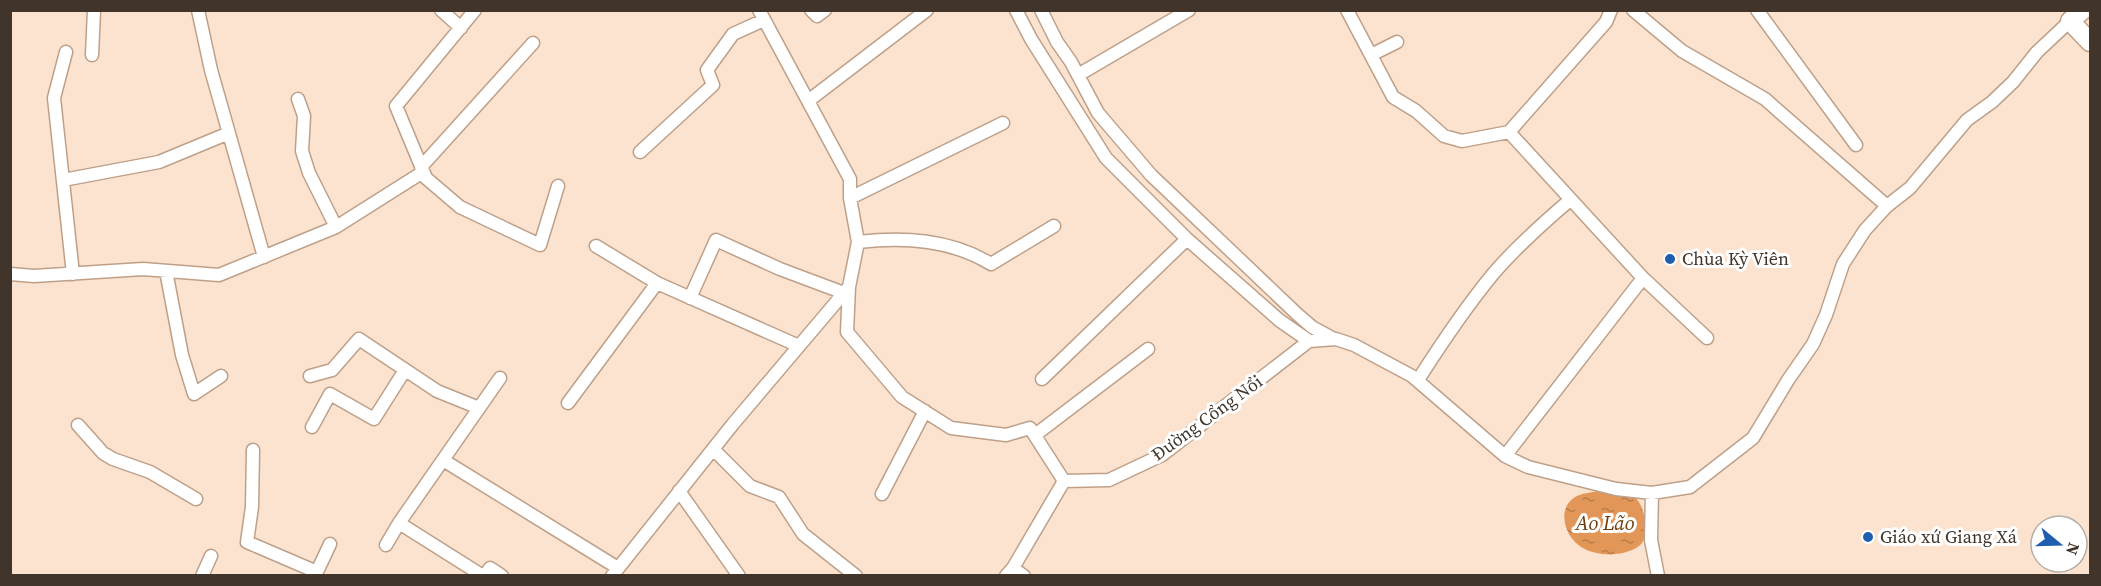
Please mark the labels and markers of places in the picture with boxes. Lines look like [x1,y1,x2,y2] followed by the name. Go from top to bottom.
[1682,246,1789,271] place label: Chùa Kỳ Viên
[1663,252,1677,266] marker: Chùa Kỳ Viên
[1880,524,2018,549] place label: Giáo xứ Giang Xá
[1861,530,1875,544] marker: Giáo xứ Giang Xá

